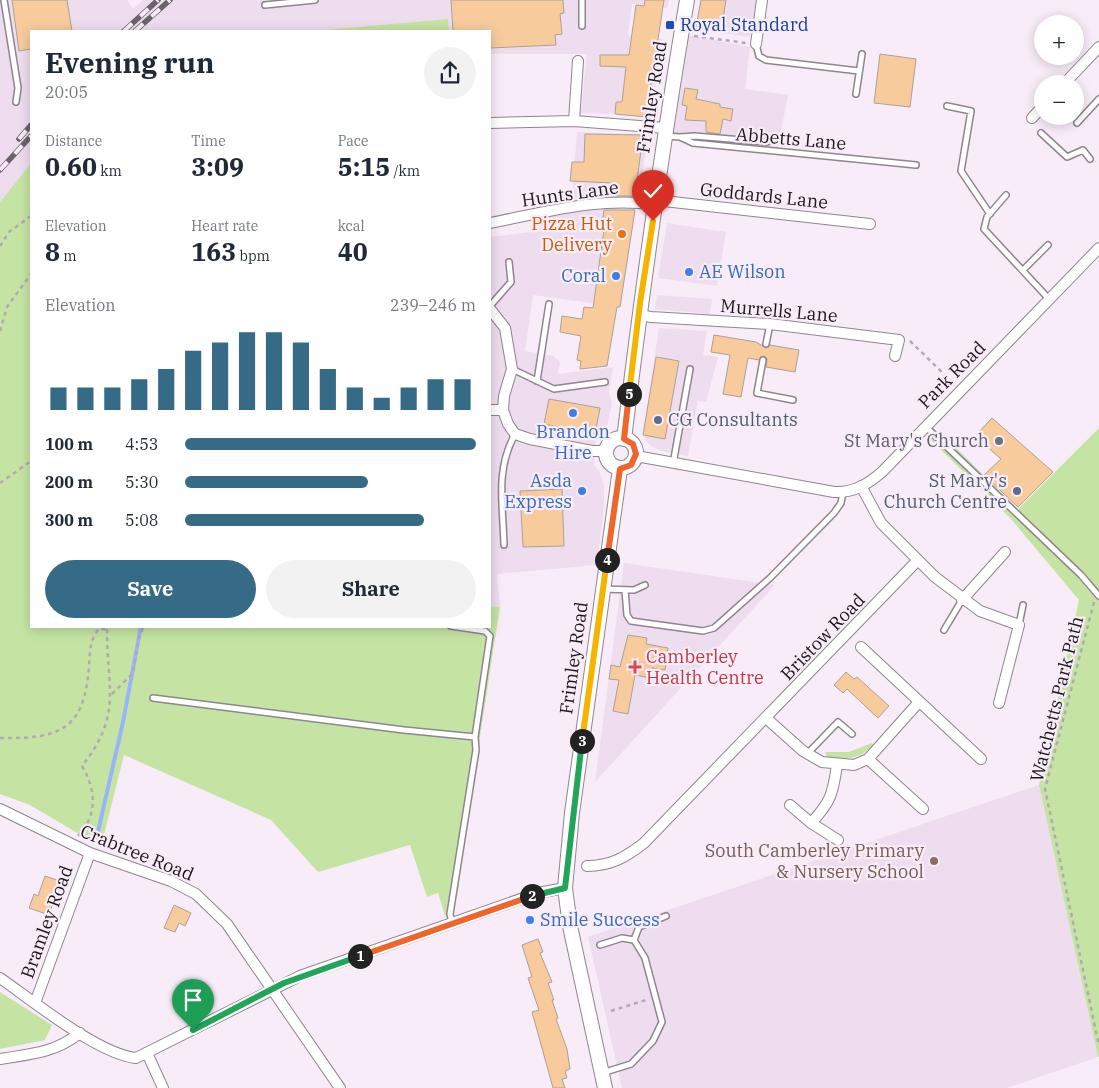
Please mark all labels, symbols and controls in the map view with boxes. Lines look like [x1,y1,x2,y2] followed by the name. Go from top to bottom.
[680,13,809,36] place label: Royal Standard
[1034,15,1084,125] map controls
[1034,15,1084,65] button: +
[664,19,676,31] marker: Royal Standard
[631,39,672,155] street label: Frimley Road
[45,44,214,81] text: Evening run
[424,47,476,99] button: share
[1034,75,1084,125] button: −
[45,82,88,102] text: 20:05
[735,122,847,155] street label: Abbetts Lane
[45,132,102,150] text: Distance
[191,132,226,150] text: Time
[338,132,368,150] text: Pace
[45,150,97,183] text: 0.60
[191,150,244,183] text: 3:09
[338,150,390,183] text: 5:15
[97,162,122,180] text: km
[390,162,420,180] text: /km
[632,170,674,221] pin
[520,175,620,212] street label: Hunts Lane
[639,177,667,205] icon: check
[699,177,829,214] street label: Goddards Lane
[531,212,612,256] place label: Pizza Hut Delivery
[45,217,107,235] text: Elevation
[191,217,258,235] text: Heart rate
[338,217,365,235] text: kcal
[616,228,628,240] marker: Pizza Hut Delivery
[45,235,60,268] text: 8
[191,235,236,268] text: 163
[338,235,368,268] text: 40
[60,247,77,265] text: m
[236,247,270,265] text: bpm
[699,260,786,283] place label: AE Wilson
[561,264,606,287] place label: Coral
[683,266,695,278] marker: AE Wilson
[610,270,622,282] marker: Coral
[719,294,839,327] street label: Murrells Lane
[45,295,115,315] text: Elevation
[390,295,476,315] text: 239–246 m
[913,336,990,413] street label: Park Road
[616,382,642,406] pin: 5
[625,385,634,403] text: 5
[567,407,579,419] marker: Brandon Hire
[668,408,798,431] place label: CG Consultants
[652,414,664,426] marker: CG Consultants
[536,420,610,464] place label: Brandon Hire
[844,429,989,452] place label: St Mary's Church
[45,434,93,454] text: 100 m
[125,434,158,454] text: 4:53
[993,435,1005,447] marker: St Mary's Church
[504,469,572,513] place label: Asda Express
[884,469,1007,513] place label: St Mary's Church Centre
[45,472,93,492] text: 200 m
[125,472,158,492] text: 5:30
[576,485,588,497] marker: Asda Express
[1011,485,1023,497] marker: St Mary's Church Centre
[45,510,93,530] text: 300 m
[125,510,158,530] text: 5:08
[594,548,620,572] pin: 4
[603,551,612,569] text: 4
[45,560,256,618] button: Save
[266,560,476,618] button: Share
[776,588,870,685] street label: Bristow Road
[554,600,593,716] street label: Frimley Road
[1025,614,1088,784] street label: Watchetts Park Path
[646,645,764,689] place label: Camberley Health Centre
[628,660,642,674] marker: Camberley Health Centre
[570,728,594,754] pin: 3
[578,732,587,750] text: 3
[77,819,197,886] street label: Crabtree Road
[705,839,924,883] place label: South Camberley Primary & Nursery School
[928,855,940,867] marker: South Camberley Primary & Nursery School
[15,862,78,982] street label: Bramley Road
[520,884,544,908] pin: 2
[528,887,537,905] text: 2
[540,908,660,931] place label: Smile Success
[524,914,536,926] marker: Smile Success
[348,944,372,968] pin: 1
[356,947,365,965] text: 1
[172,979,214,1030] pin
[179,986,207,1014] icon: arrive

